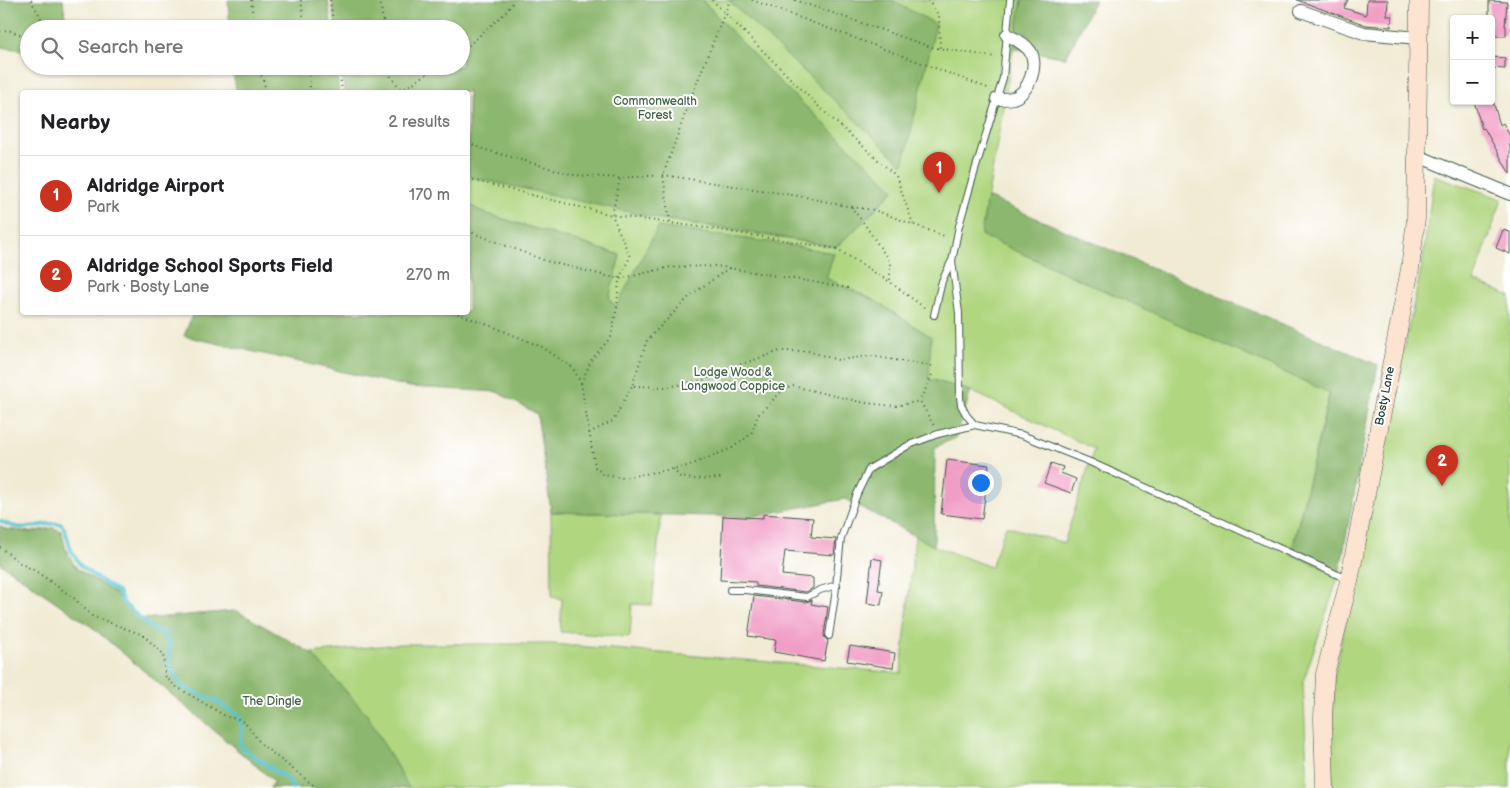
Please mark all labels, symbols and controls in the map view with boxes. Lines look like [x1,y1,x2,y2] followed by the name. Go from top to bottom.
[1450,15,1495,105] map controls
[1450,15,1495,60] button: +
[20,20,470,75] search box
[38,34,66,62] icon: search
[78,36,183,59] text: Search here
[1450,60,1495,105] button: −
[613,94,697,123] park label: Commonwealth Forest
[40,110,110,135] text: Nearby
[388,113,450,132] text: 2 results
[923,152,955,193] pin: 1
[87,175,224,198] text: Aldridge Airport
[53,186,59,205] text: 1
[409,186,450,205] text: 170 m
[87,198,119,217] text: Park
[87,255,333,278] text: Aldridge School Sports Field
[51,266,61,285] text: 2
[406,266,450,285] text: 270 m
[87,278,209,297] text: Park · Bosty Lane
[681,365,785,394] park label: Lodge Wood & Longwood Coppice
[1372,365,1398,427] street label: Bosty Lane
[1426,445,1458,486] pin: 2
[968,470,994,496] your location
[243,694,301,709] park label: The Dingle

